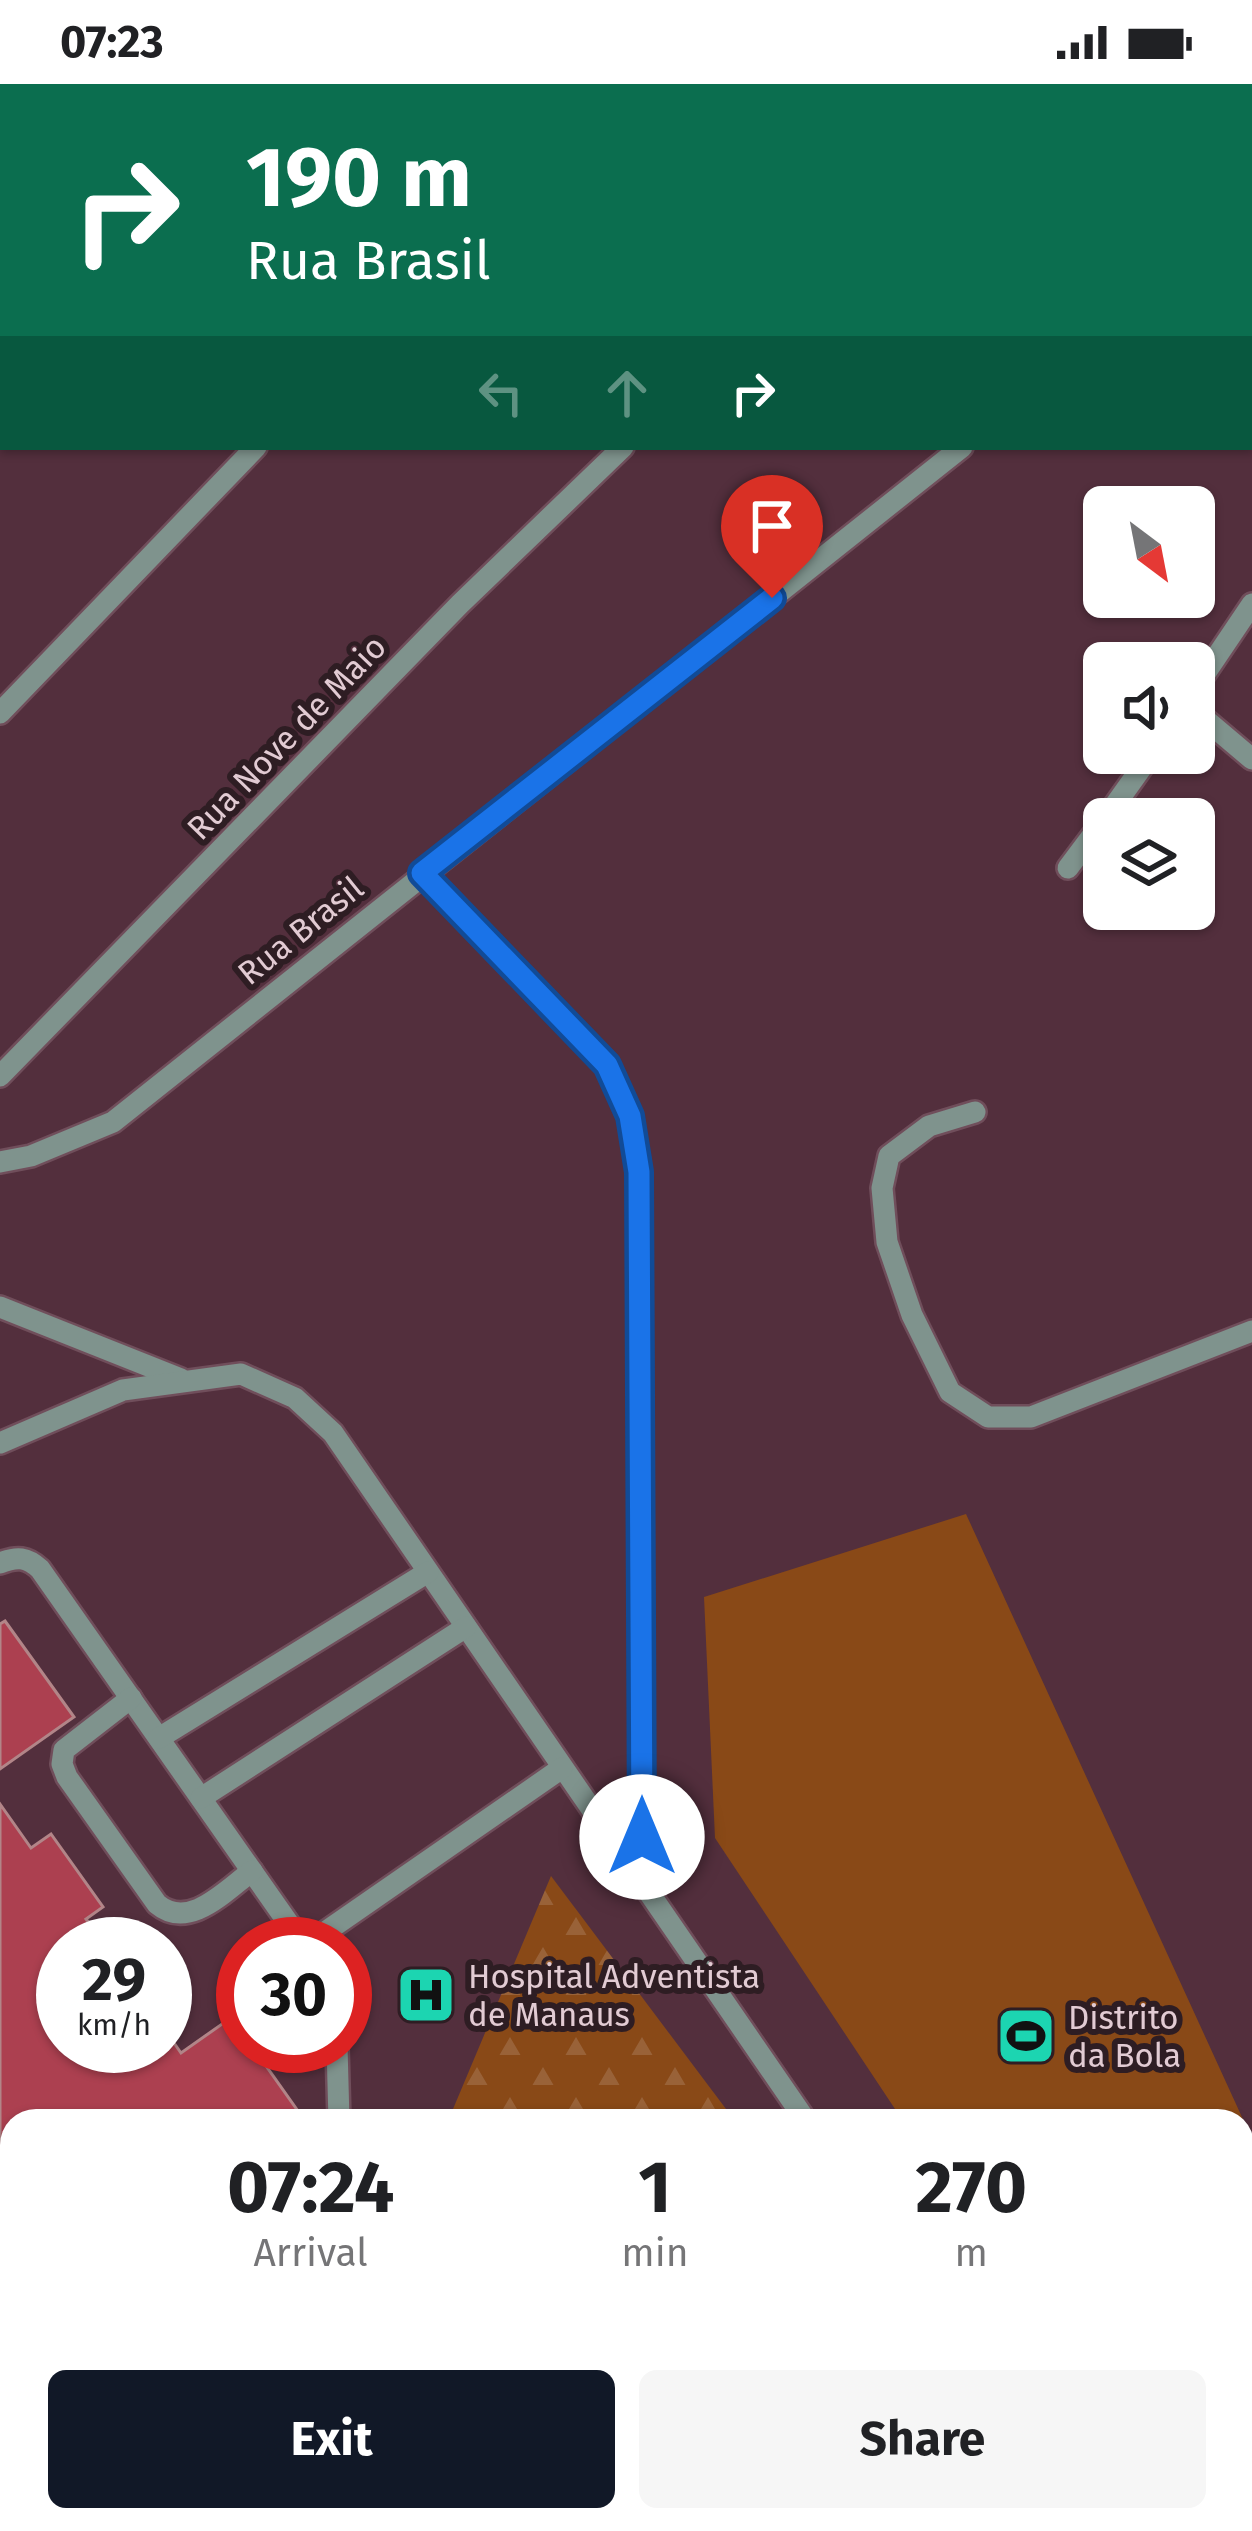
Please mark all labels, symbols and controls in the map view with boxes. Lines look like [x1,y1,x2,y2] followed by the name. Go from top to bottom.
[60,15,164,69] text: 07:23
[246,127,472,228] text: 190 m
[48,132,204,288] icon: right
[246,229,491,293] text: Rua Brasil
[468,360,534,426] icon: left
[594,360,660,426] icon: ahead
[720,360,786,426] icon: right
[721,475,823,598] pin
[1083,486,1215,618] north arrow
[1083,486,1215,930] map controls
[739,493,805,559] icon: arrive
[179,627,395,848] street label: Rua Nove de Maio
[1083,642,1215,774] button: sound
[1083,798,1215,930] button: layers
[230,868,372,993] street label: Rua Brasil
[579,1774,705,1900] position arrow
[216,1917,372,2073] speed limit sign: 30
[82,1944,146,2016] text: 29
[468,1957,760,2035] place label: Hospital Adventista de Manaus
[395,1964,457,2026] hospital icon: Hospital Adventista de Manaus
[1068,1998,1181,2076] place label: Distrito da Bola
[995,2005,1057,2067] sports icon: Distrito da Bola
[77,2007,151,2043] text: km/h
[227,2145,394,2231] text: 07:24
[638,2145,672,2231] text: 1
[916,2145,1027,2231] text: 270
[254,2230,368,2276] text: Arrival
[621,2230,689,2276] text: min
[955,2230,988,2276] text: m
[48,2370,615,2508] button: Exit
[639,2370,1206,2508] button: Share

